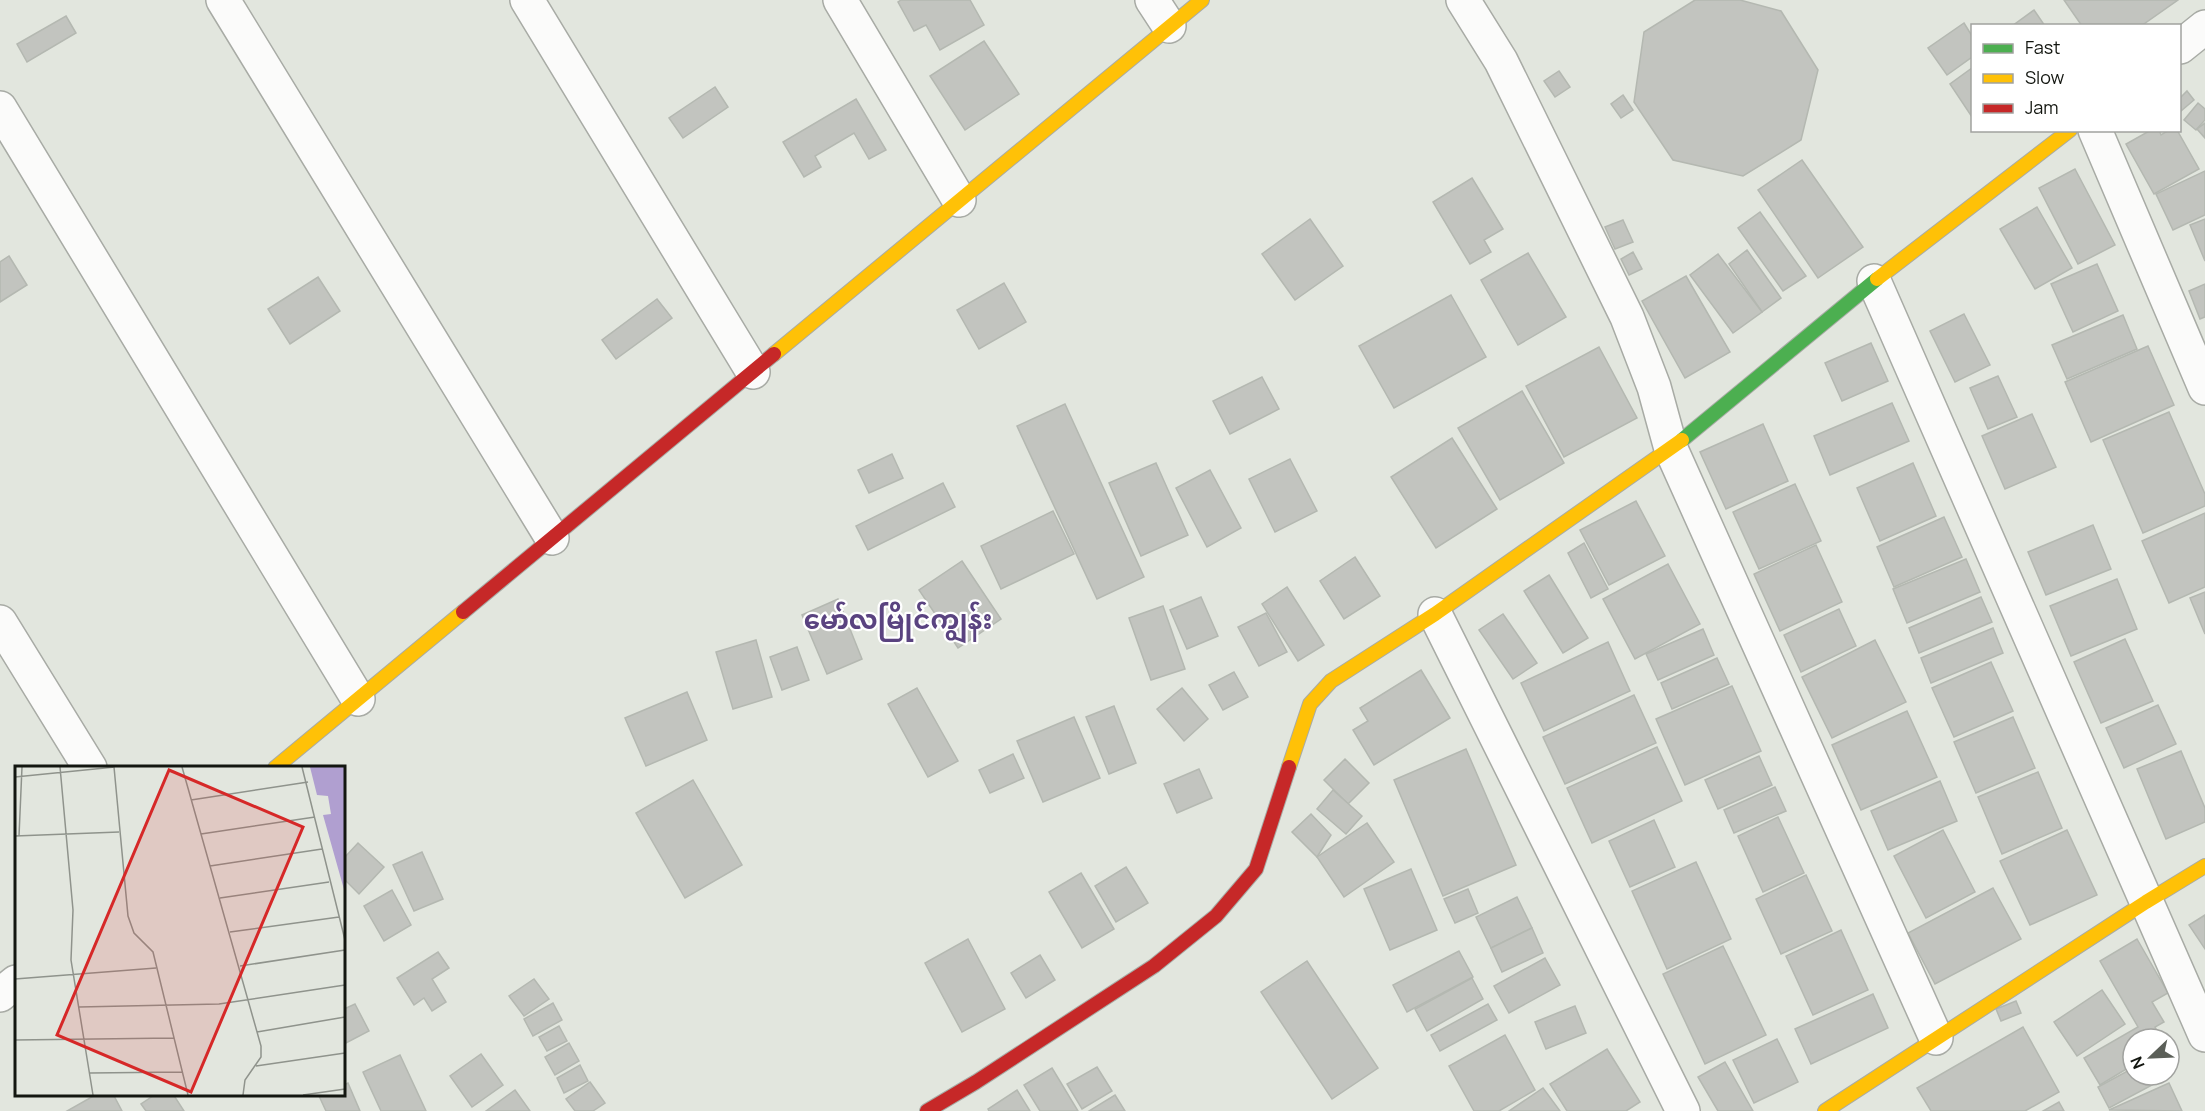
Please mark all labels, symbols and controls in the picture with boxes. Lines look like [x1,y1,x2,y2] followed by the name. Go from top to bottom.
[1971,24,2181,132] legend
[2025,35,2060,59] text: Fast
[2025,65,2065,89] text: Slow
[2025,95,2059,119] text: Jam
[804,601,992,644] district label: မော်လမြိုင်ကျွန်း
[15,766,345,1096] inset map
[2121,1027,2181,1087] north arrow
[2125,1053,2150,1072] text: N

